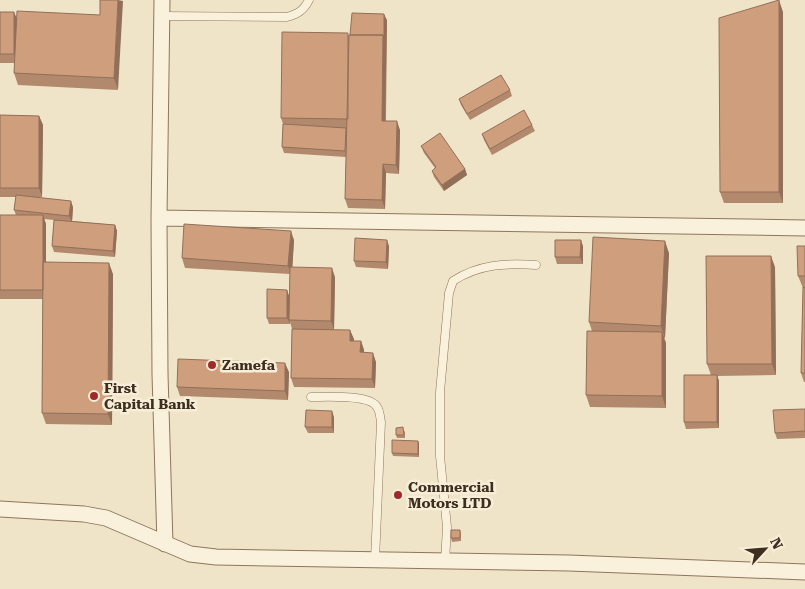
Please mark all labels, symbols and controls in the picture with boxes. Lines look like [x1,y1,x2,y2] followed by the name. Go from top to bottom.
[222,357,276,373] place label: Zamefa
[206,359,218,371] marker: Zamefa
[104,380,196,412] place label: First Capital Bank
[88,390,100,402] marker: First Capital Bank
[408,479,494,511] place label: Commercial Motors LTD
[392,489,404,501] marker: Commercial Motors LTD
[740,524,790,574] north arrow
[767,535,786,552] text: N

